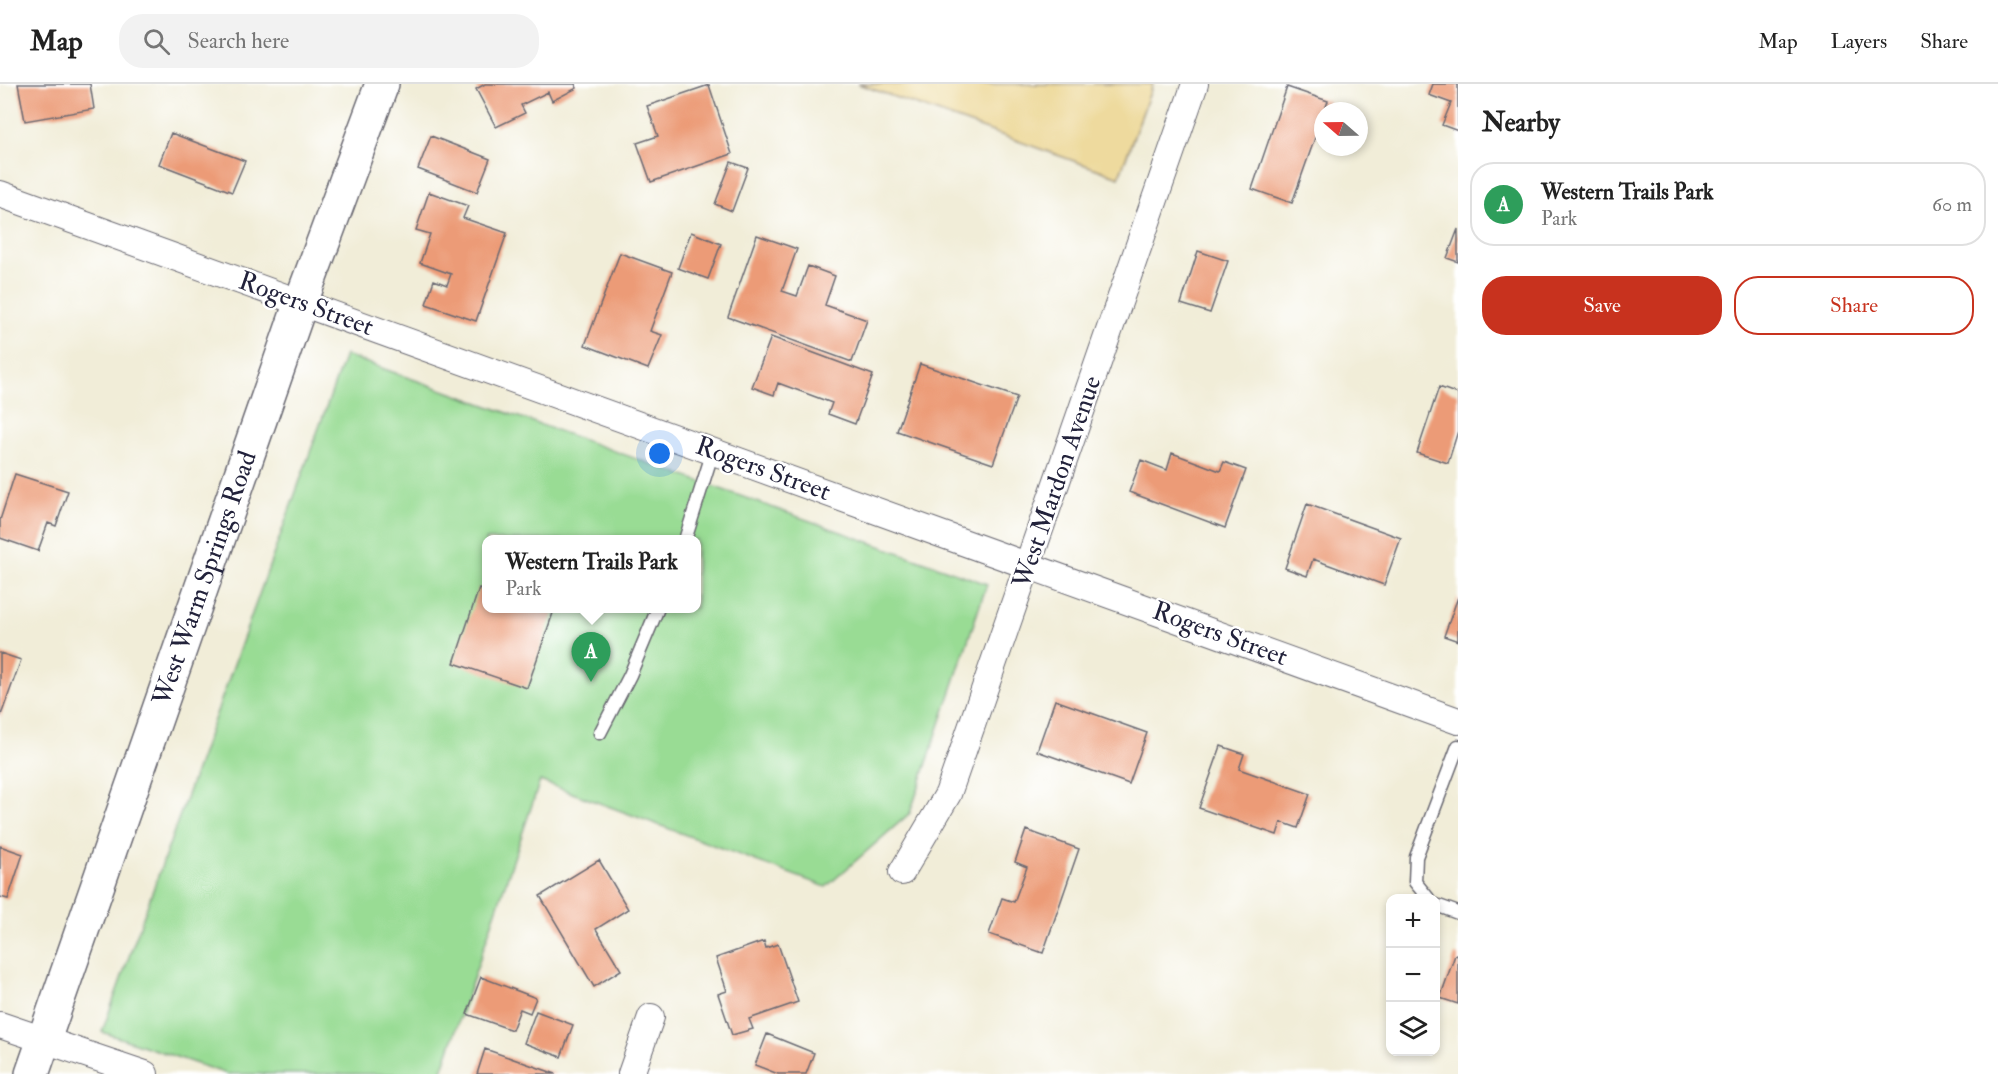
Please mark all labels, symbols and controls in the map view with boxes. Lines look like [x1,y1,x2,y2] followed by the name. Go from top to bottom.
[119,14,539,68] search box
[30,24,83,59] text: Map
[140,25,173,58] icon: search
[188,27,289,55] text: Search here
[1758,28,1798,55] text: Map
[1831,28,1887,55] text: Layers
[1920,28,1968,55] text: Share
[1314,102,1368,156] north arrow
[1482,107,1560,139] text: Nearby
[1541,178,1714,206] text: Western Trails Park
[1497,192,1510,217] text: A
[1932,192,1972,217] text: 60 m
[1541,206,1577,231] text: Park
[234,265,378,343] street label: Rogers Street
[1482,276,1722,335] button: Save
[1734,276,1974,335] button: Share
[1005,371,1108,593] street label: West Mardon Avenue
[691,430,835,508] street label: Rogers Street
[645,439,674,468] your location
[145,447,264,711] street label: West Warm Springs Road
[482,535,701,613] popup
[505,548,678,576] text: Western Trails Park
[505,576,542,601] text: Park
[1148,595,1292,673] street label: Rogers Street
[572,632,610,682] pin: A
[1386,894,1440,1056] map controls
[1386,894,1440,948] button: +
[1386,948,1440,1002] button: −
[1386,1002,1440,1056] button: layers

